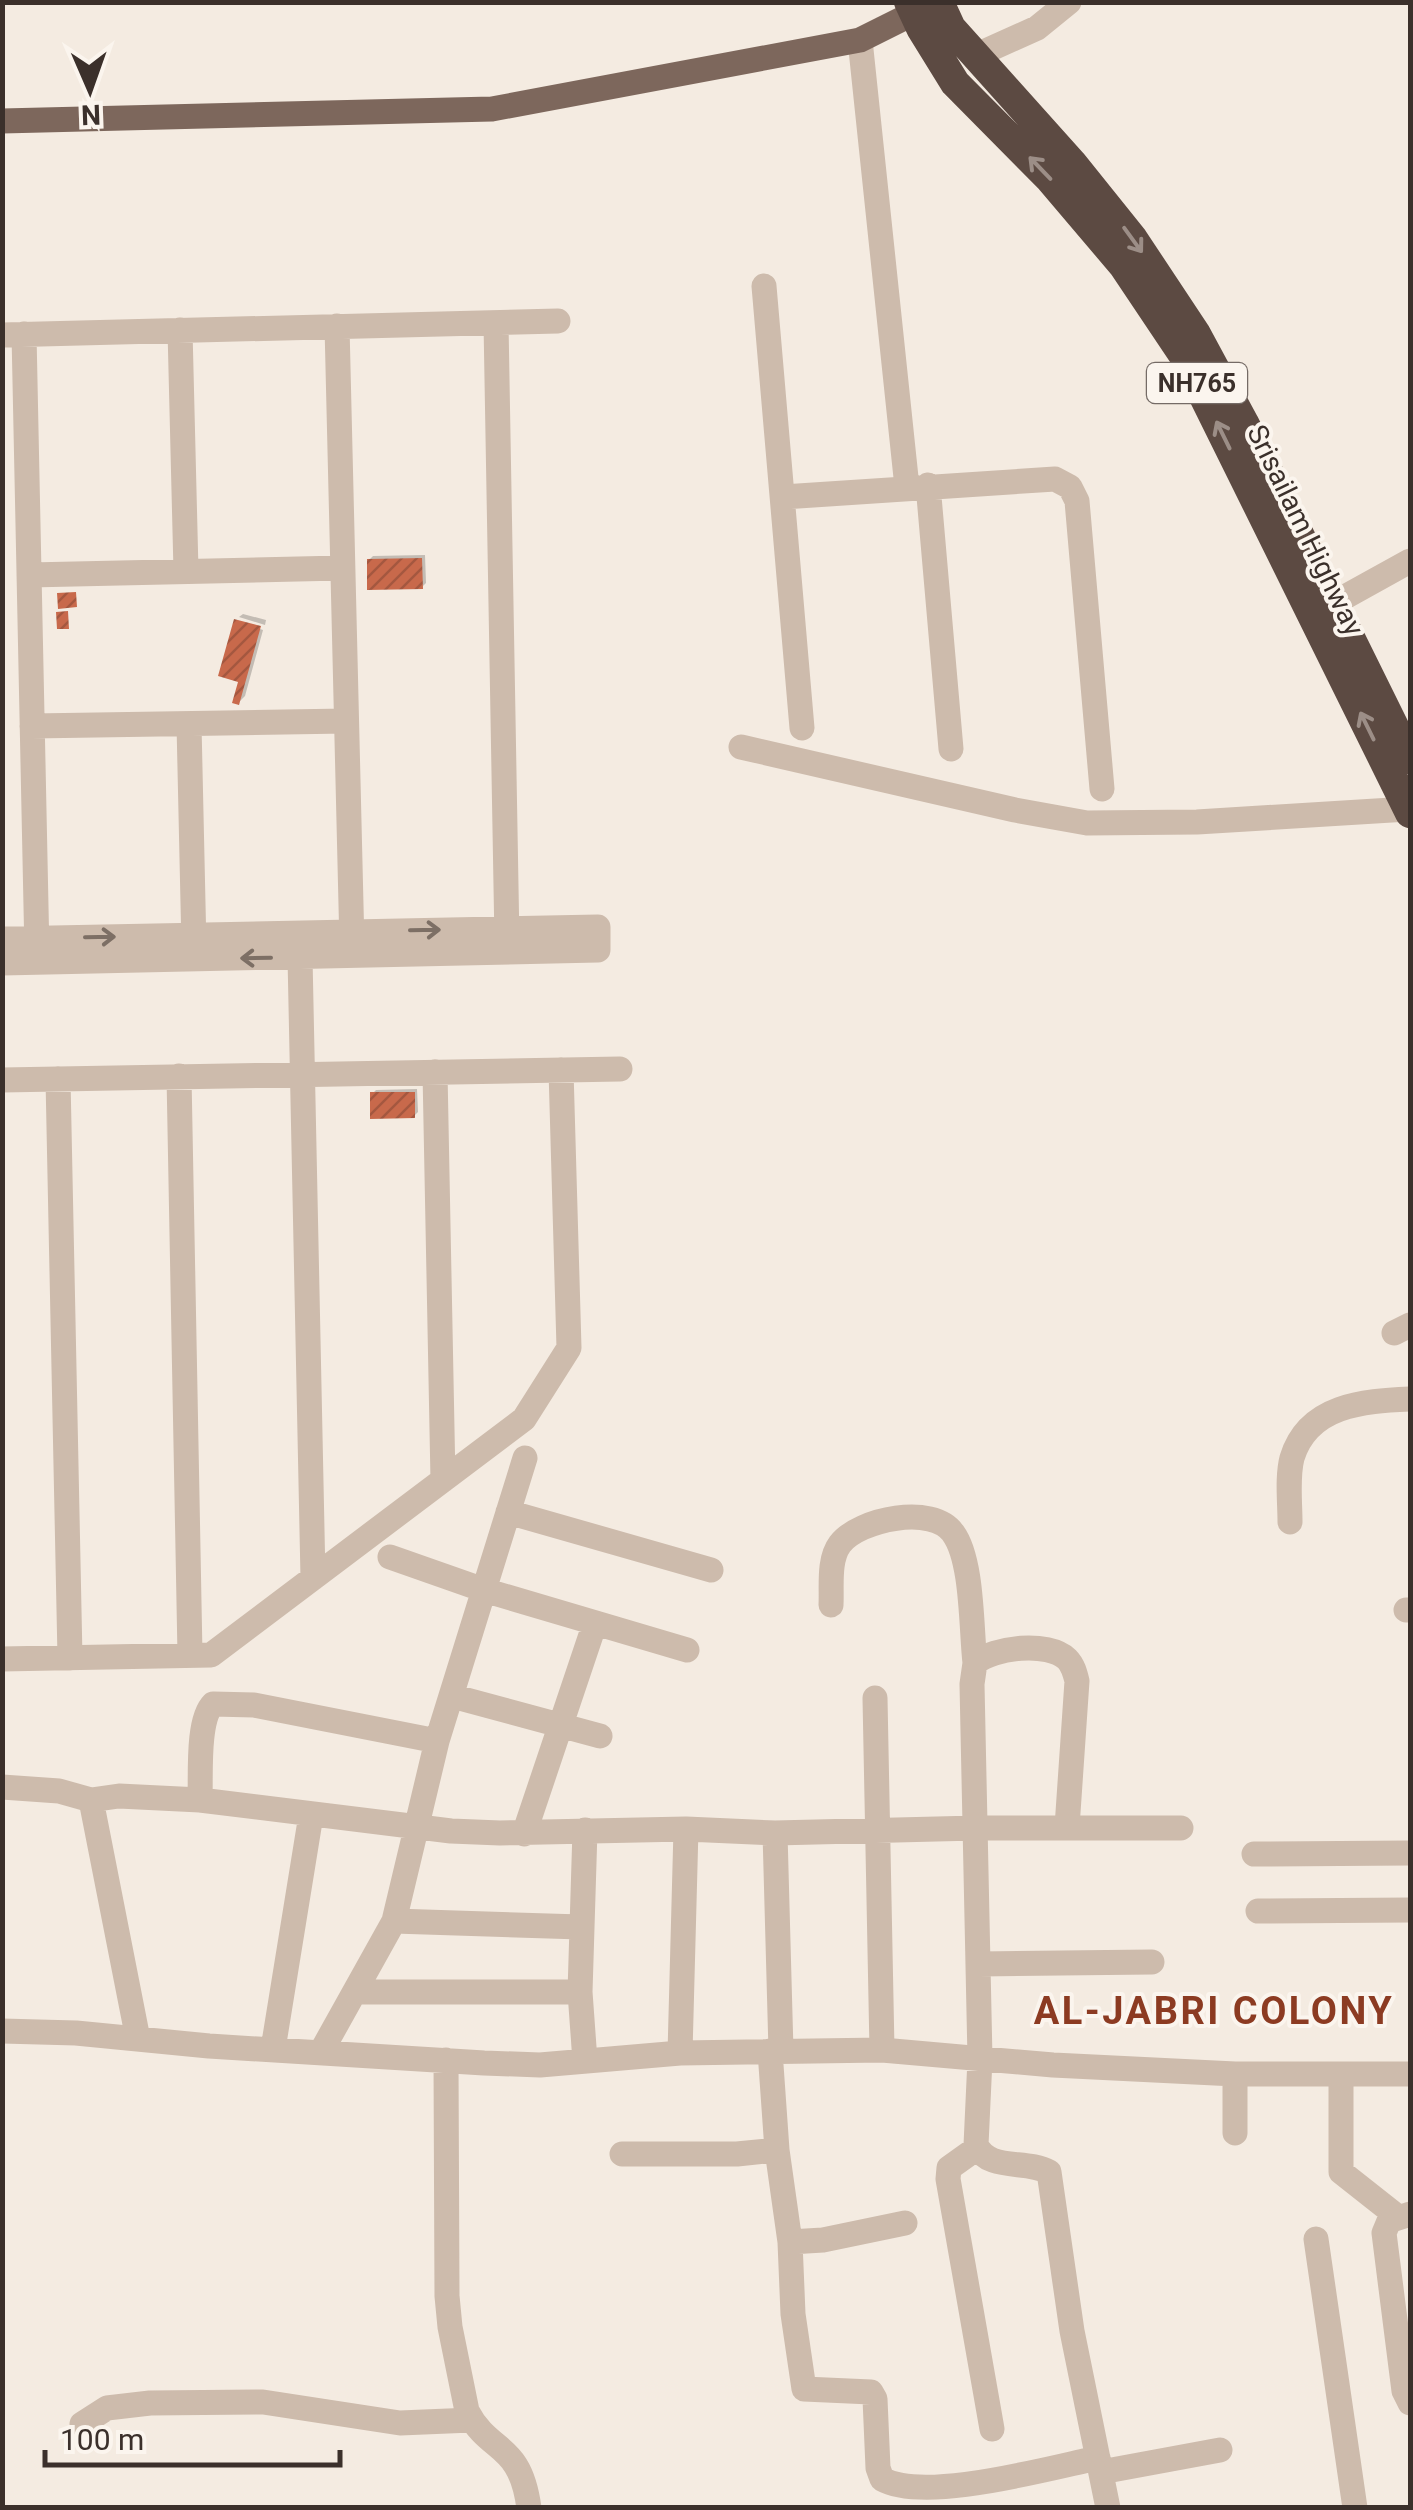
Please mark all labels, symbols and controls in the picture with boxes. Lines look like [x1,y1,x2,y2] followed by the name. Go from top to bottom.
[40,40,140,140] north arrow
[80,98,101,131] text: N
[1028,157,1052,181] one-way arrow
[1122,226,1143,253] one-way arrow
[1147,363,1247,403] road number: NH765
[1213,420,1232,450] one-way arrow
[1240,420,1371,641] street label: Srisailam Highway
[1357,712,1376,742] one-way arrow
[408,920,440,939] one-way arrow
[83,927,115,946] one-way arrow
[241,948,273,967] one-way arrow
[1034,1989,1394,2033] district label: AL-JABRI COLONY
[45,2405,340,2467] scale bar
[60,2422,144,2457] text: 100 m

